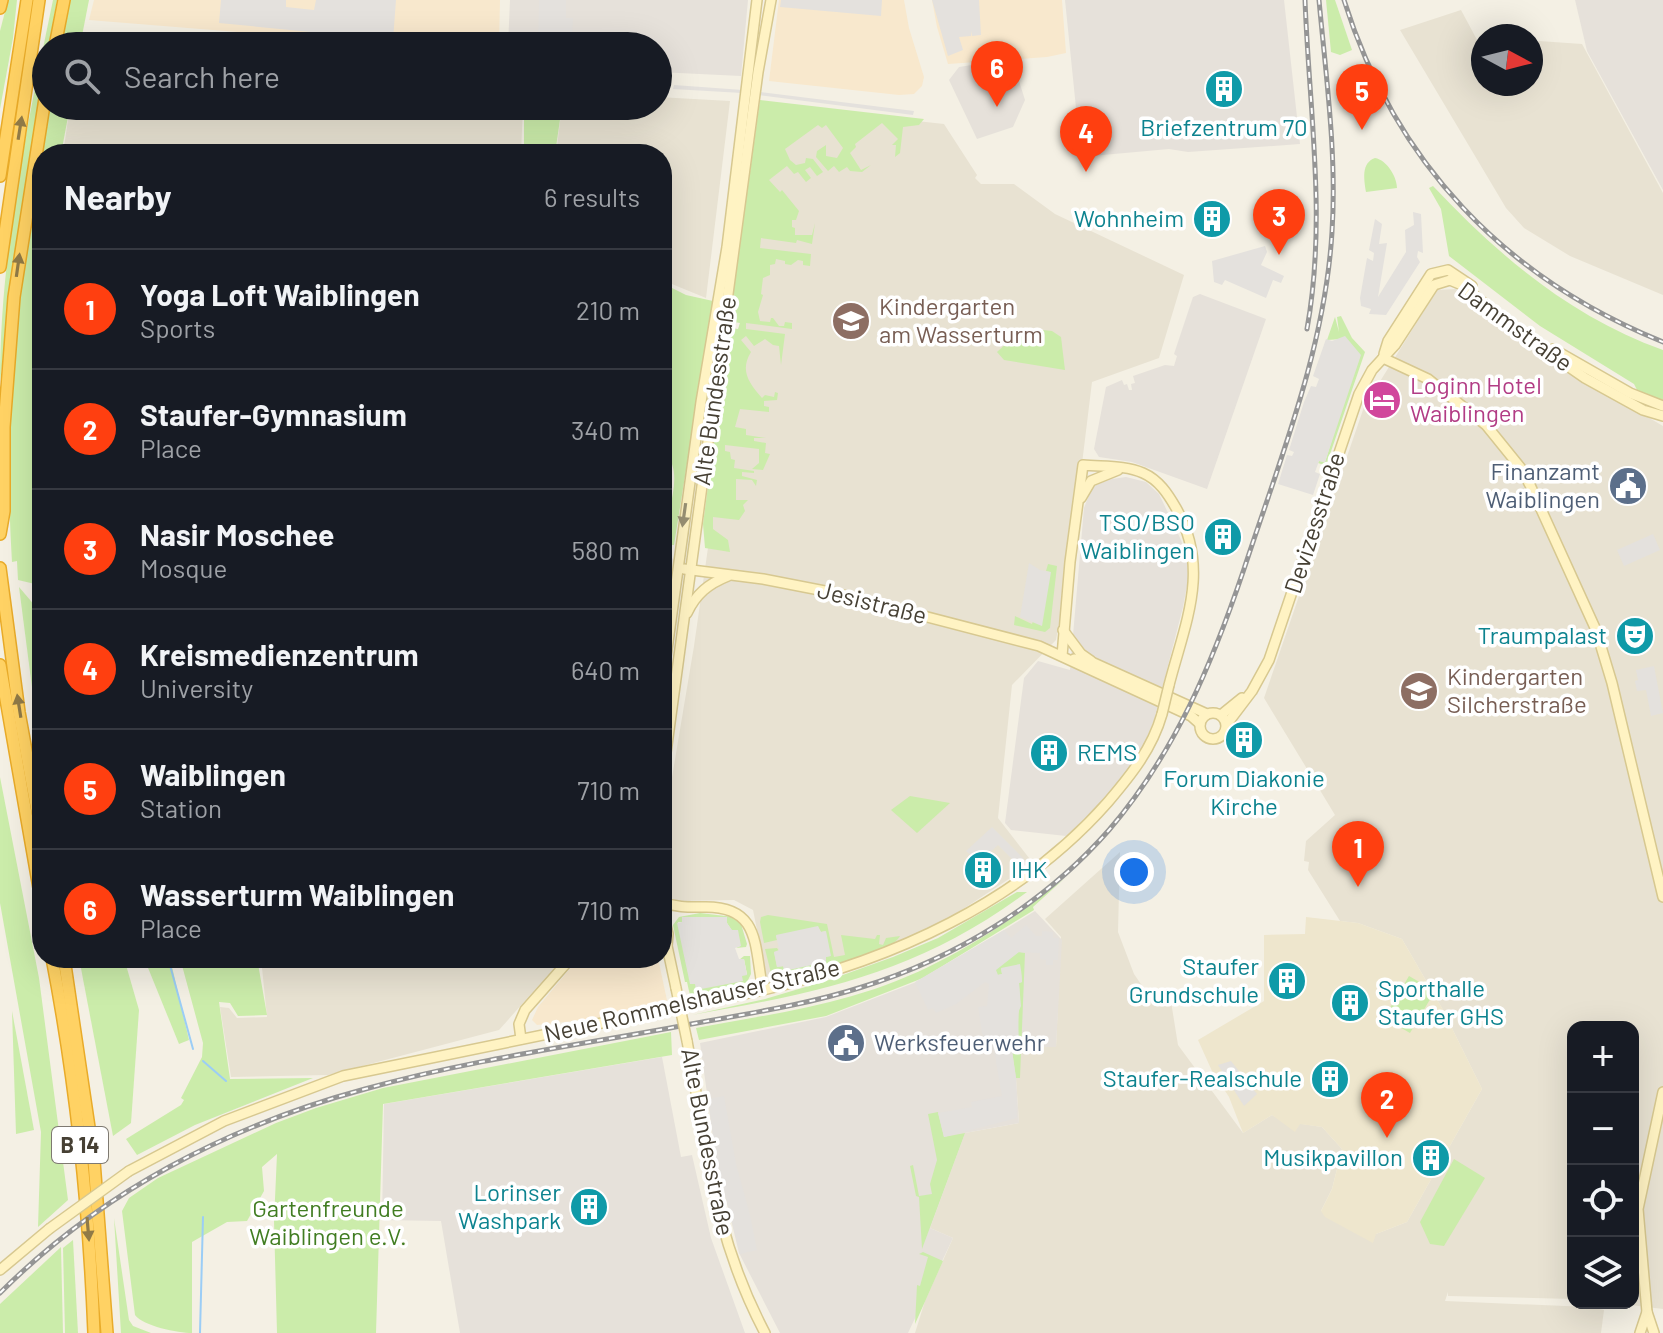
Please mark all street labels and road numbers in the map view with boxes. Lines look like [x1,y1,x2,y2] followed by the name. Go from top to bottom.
[1453,275,1579,377] street label: Dammstraße
[686,294,741,487] street label: Alte Bundesstraße
[1277,448,1350,597] street label: Devizesstraße
[815,574,930,629] street label: Jesistraße
[541,951,842,1048] street label: Neue Rommelshauser Straße
[676,1045,741,1238] street label: Alte Bundesstraße
[52,1127,108,1163] road number: B 14

